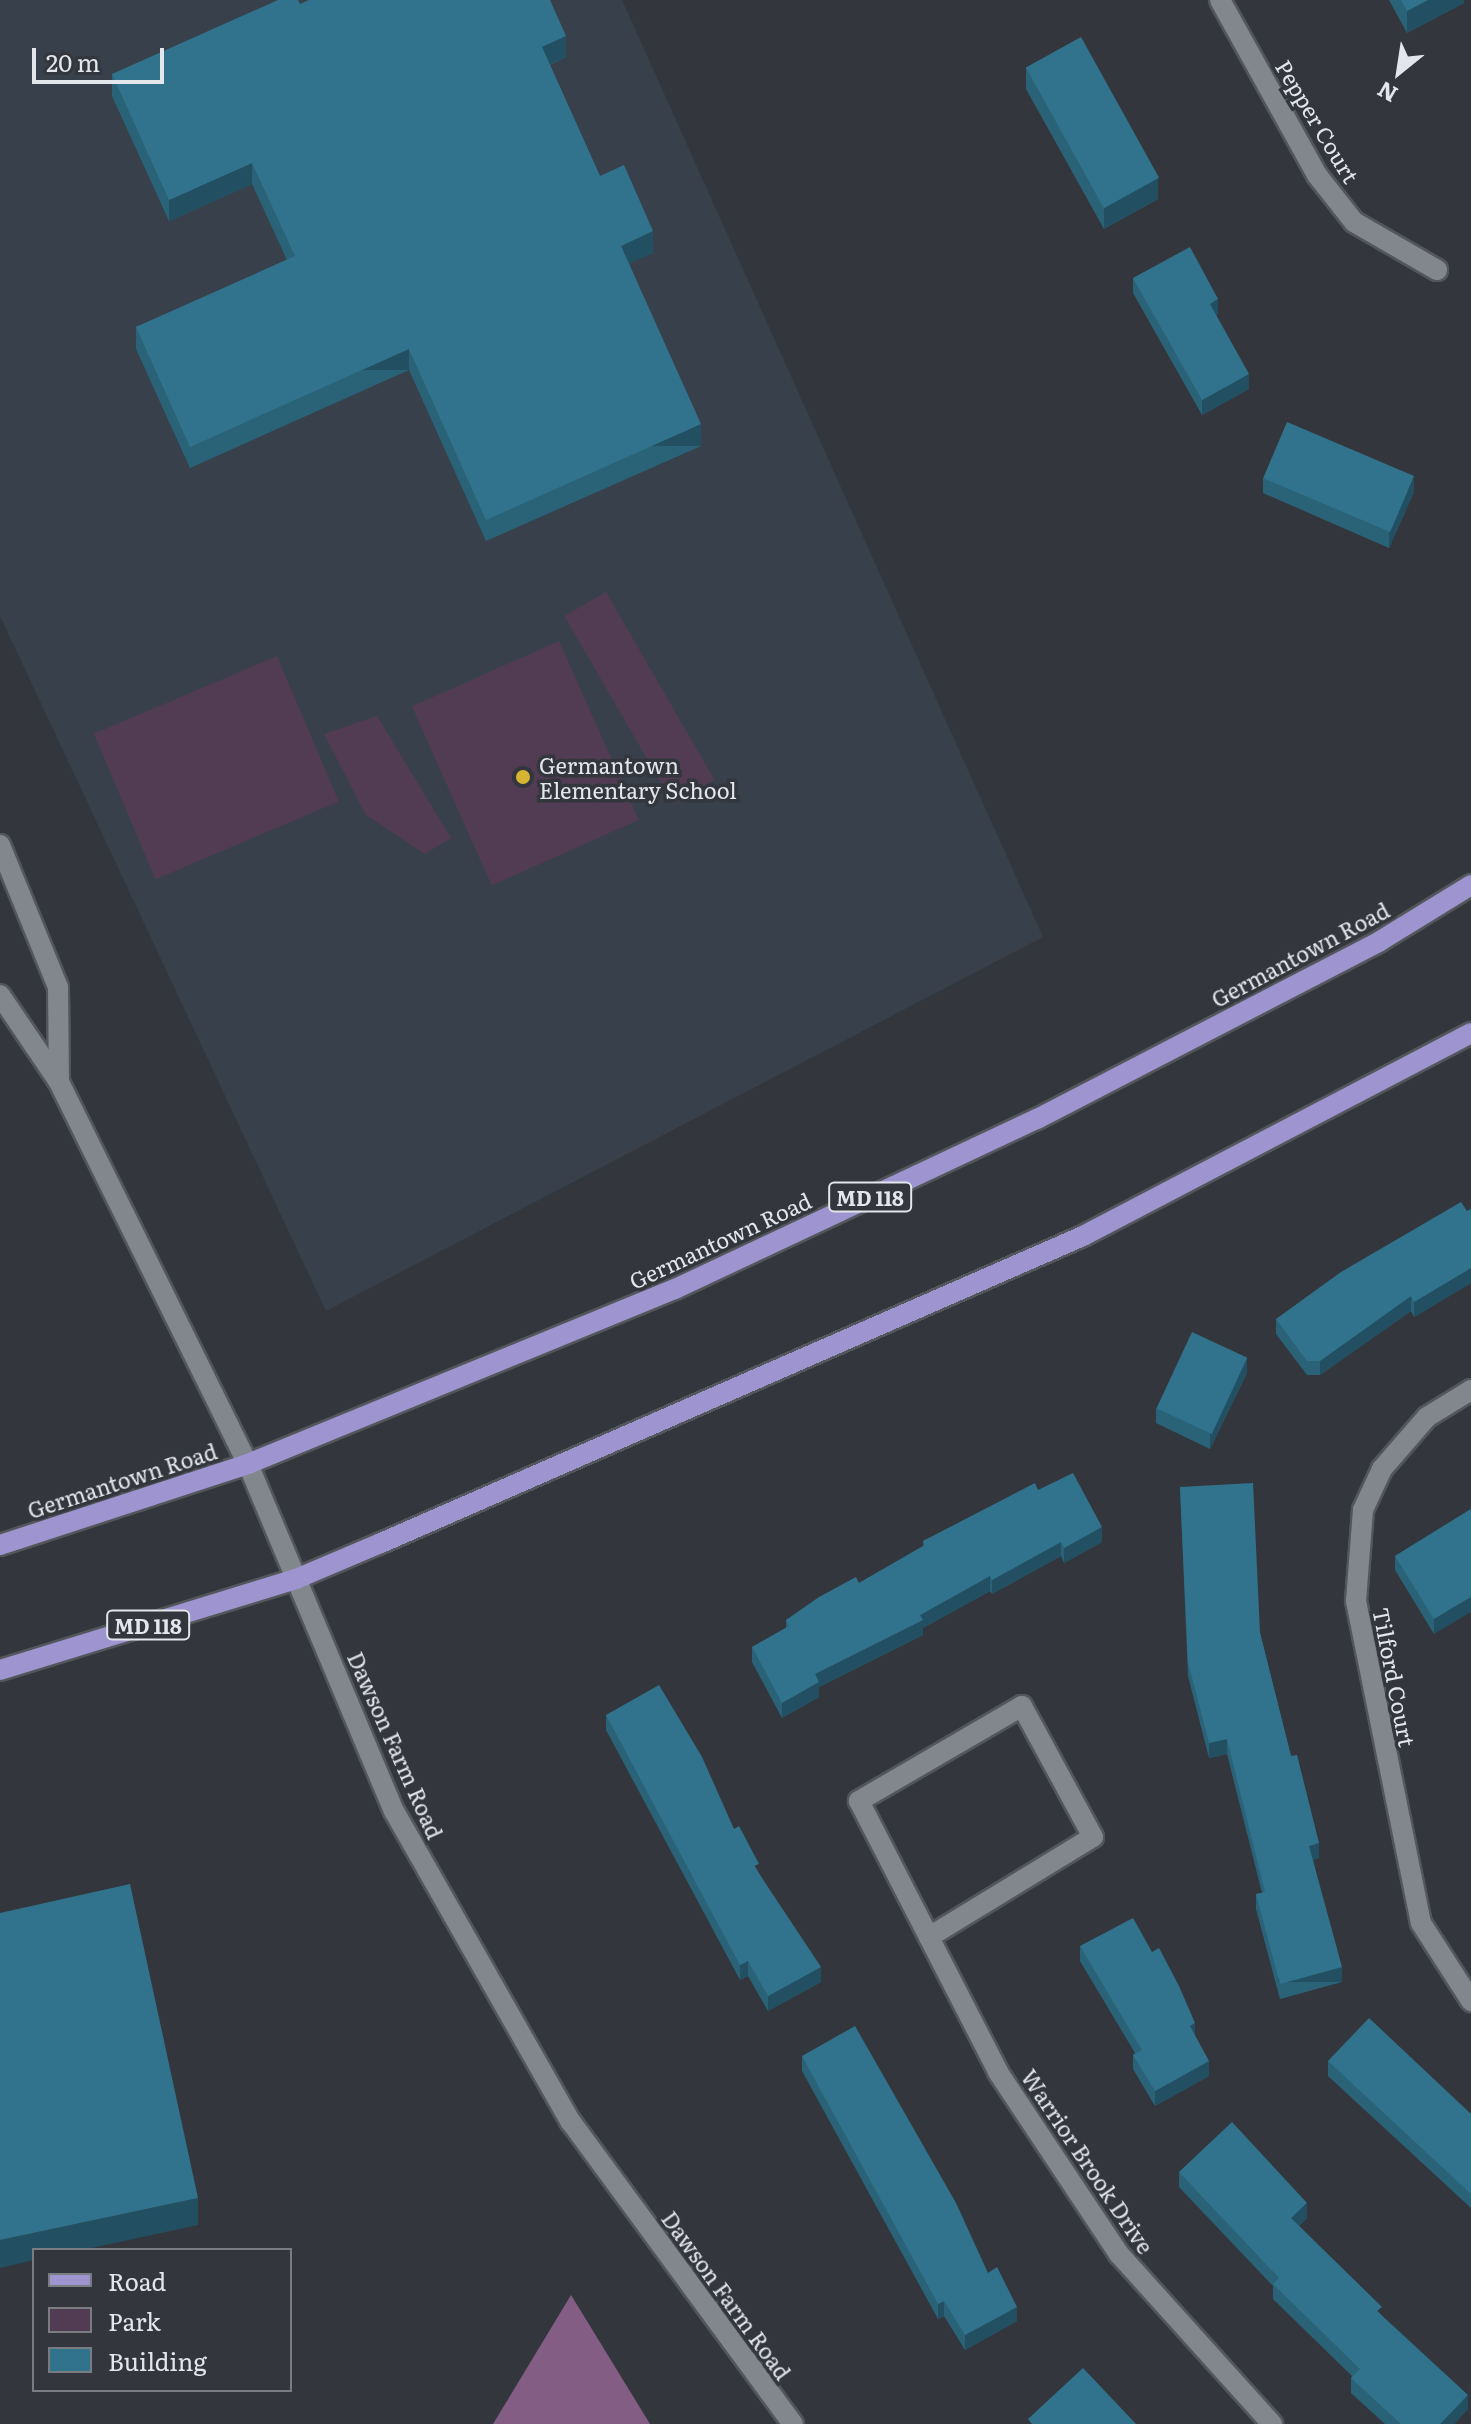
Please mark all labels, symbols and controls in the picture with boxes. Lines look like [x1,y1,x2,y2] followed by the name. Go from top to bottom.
[36,32,168,82] scale bar
[1359,32,1439,112] north arrow
[46,44,100,79] text: 20 m
[1271,55,1365,187] street label: Pepper Court
[1371,74,1403,112] text: N
[539,751,737,802] place label: Germantown Elementary School
[514,768,532,786] marker: Germantown Elementary School
[1207,896,1393,1012] street label: Germantown Road
[828,1181,912,1213] road number: MD 118
[625,1186,815,1294] street label: Germantown Road
[24,1437,220,1523] street label: Germantown Road
[1369,1605,1421,1749] street label: Tilford Court
[106,1609,190,1641] road number: MD 118
[343,1647,449,1843] street label: Dawson Farm Road
[1016,2064,1160,2258] street label: Warrior Brook Drive
[657,2206,797,2384] street label: Dawson Farm Road
[32,2248,292,2392] legend
[108,2263,166,2298] text: Road
[108,2303,161,2338] text: Park
[108,2343,207,2378] text: Building

